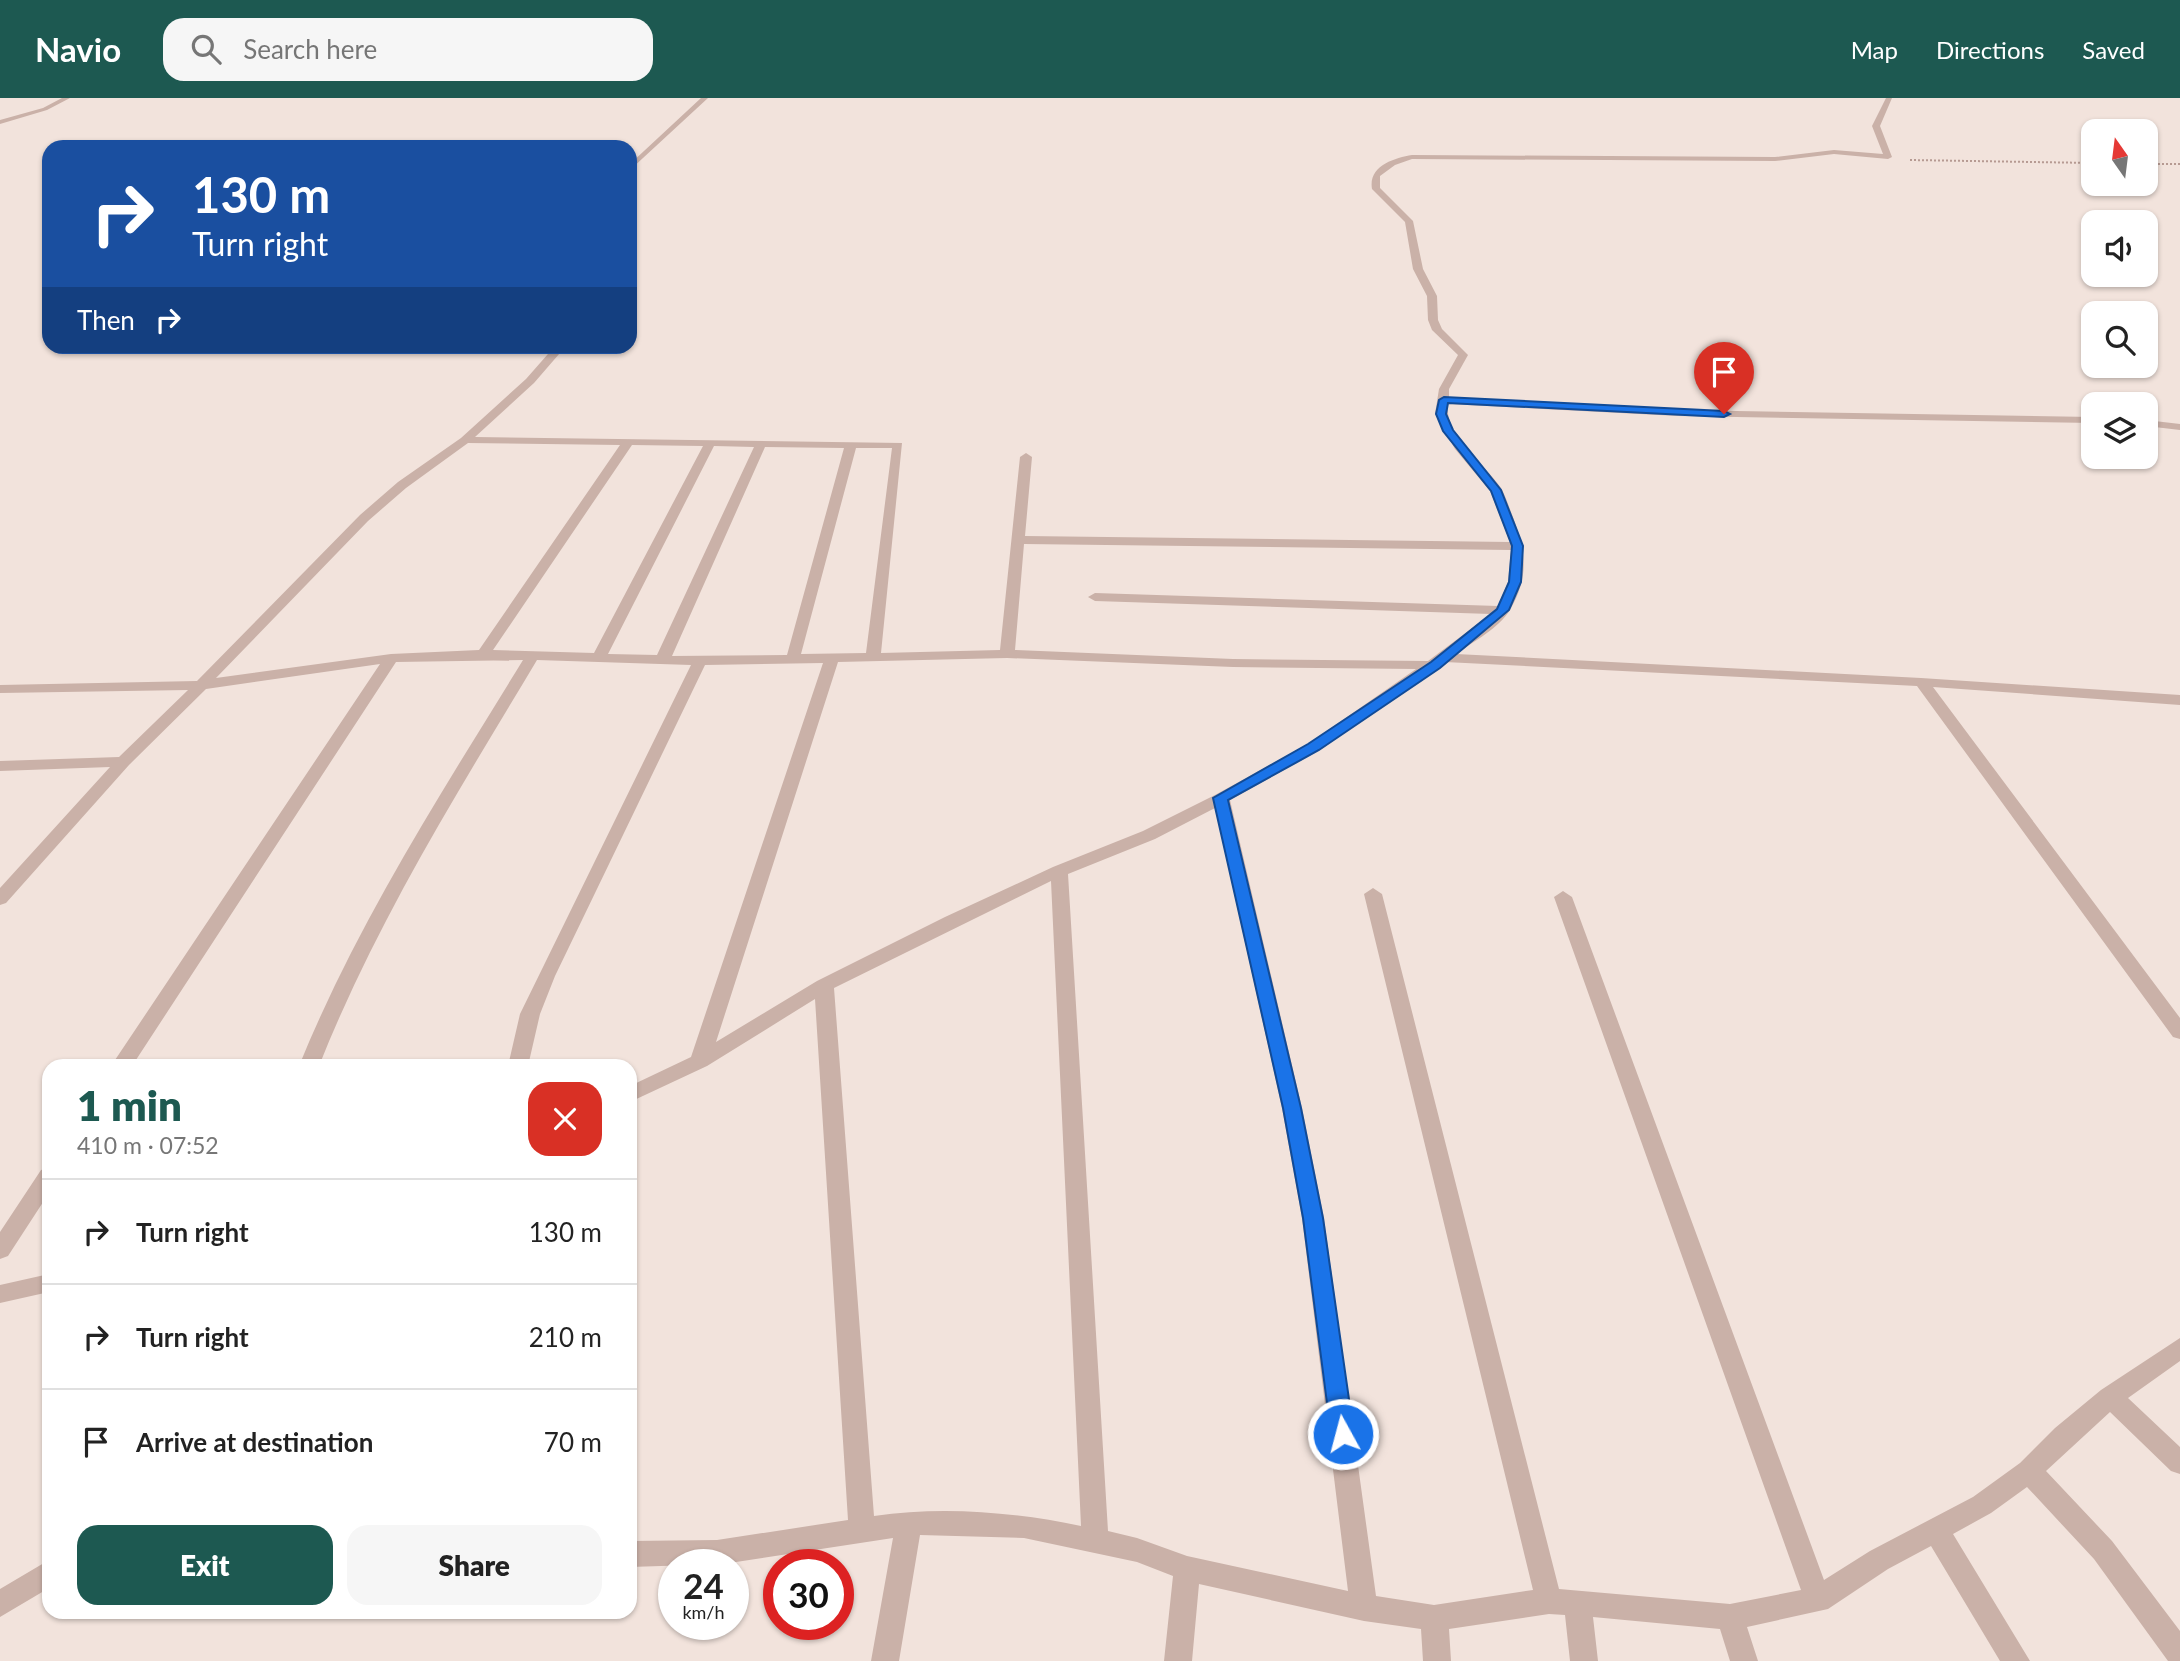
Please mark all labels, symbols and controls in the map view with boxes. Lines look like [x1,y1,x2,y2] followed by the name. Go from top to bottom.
[163,18,653,81] search box
[35,29,121,69] text: Navio
[187,30,225,68] icon: search
[243,33,377,65] text: Search here
[1851,35,1898,64] text: Map
[1936,35,2044,64] text: Directions
[2082,35,2145,64] text: Saved
[2081,119,2158,196] north arrow
[2081,119,2158,469] map controls
[192,165,330,223] text: 130 m
[77,168,168,259] icon: right
[2081,210,2158,287] button: sound
[192,224,328,263] text: Turn right
[149,301,187,339] icon: right
[2081,301,2158,378] button: search
[77,304,135,336] text: Then
[1694,342,1754,414] pin
[1705,353,1743,391] icon: arrive
[2081,392,2158,469] button: layers
[77,1080,182,1130] text: 1 min
[528,1082,602,1156] button: close
[77,1131,219,1159] text: 410 m · 07:52
[77,1213,115,1251] icon: right
[136,1216,249,1248] text: Turn right
[529,1216,602,1248] text: 130 m
[77,1318,115,1356] icon: right
[136,1321,249,1353] text: Turn right
[529,1321,602,1353] text: 210 m
[1306,1397,1380,1471] position arrow
[77,1423,115,1461] icon: arrive
[136,1426,373,1458] text: Arrive at destination
[544,1426,602,1458] text: 70 m
[77,1525,333,1605] button: Exit
[347,1525,602,1605] button: Share
[763,1549,854,1640] speed limit sign: 30
[683,1564,724,1606] text: 24
[682,1601,725,1623] text: km/h

